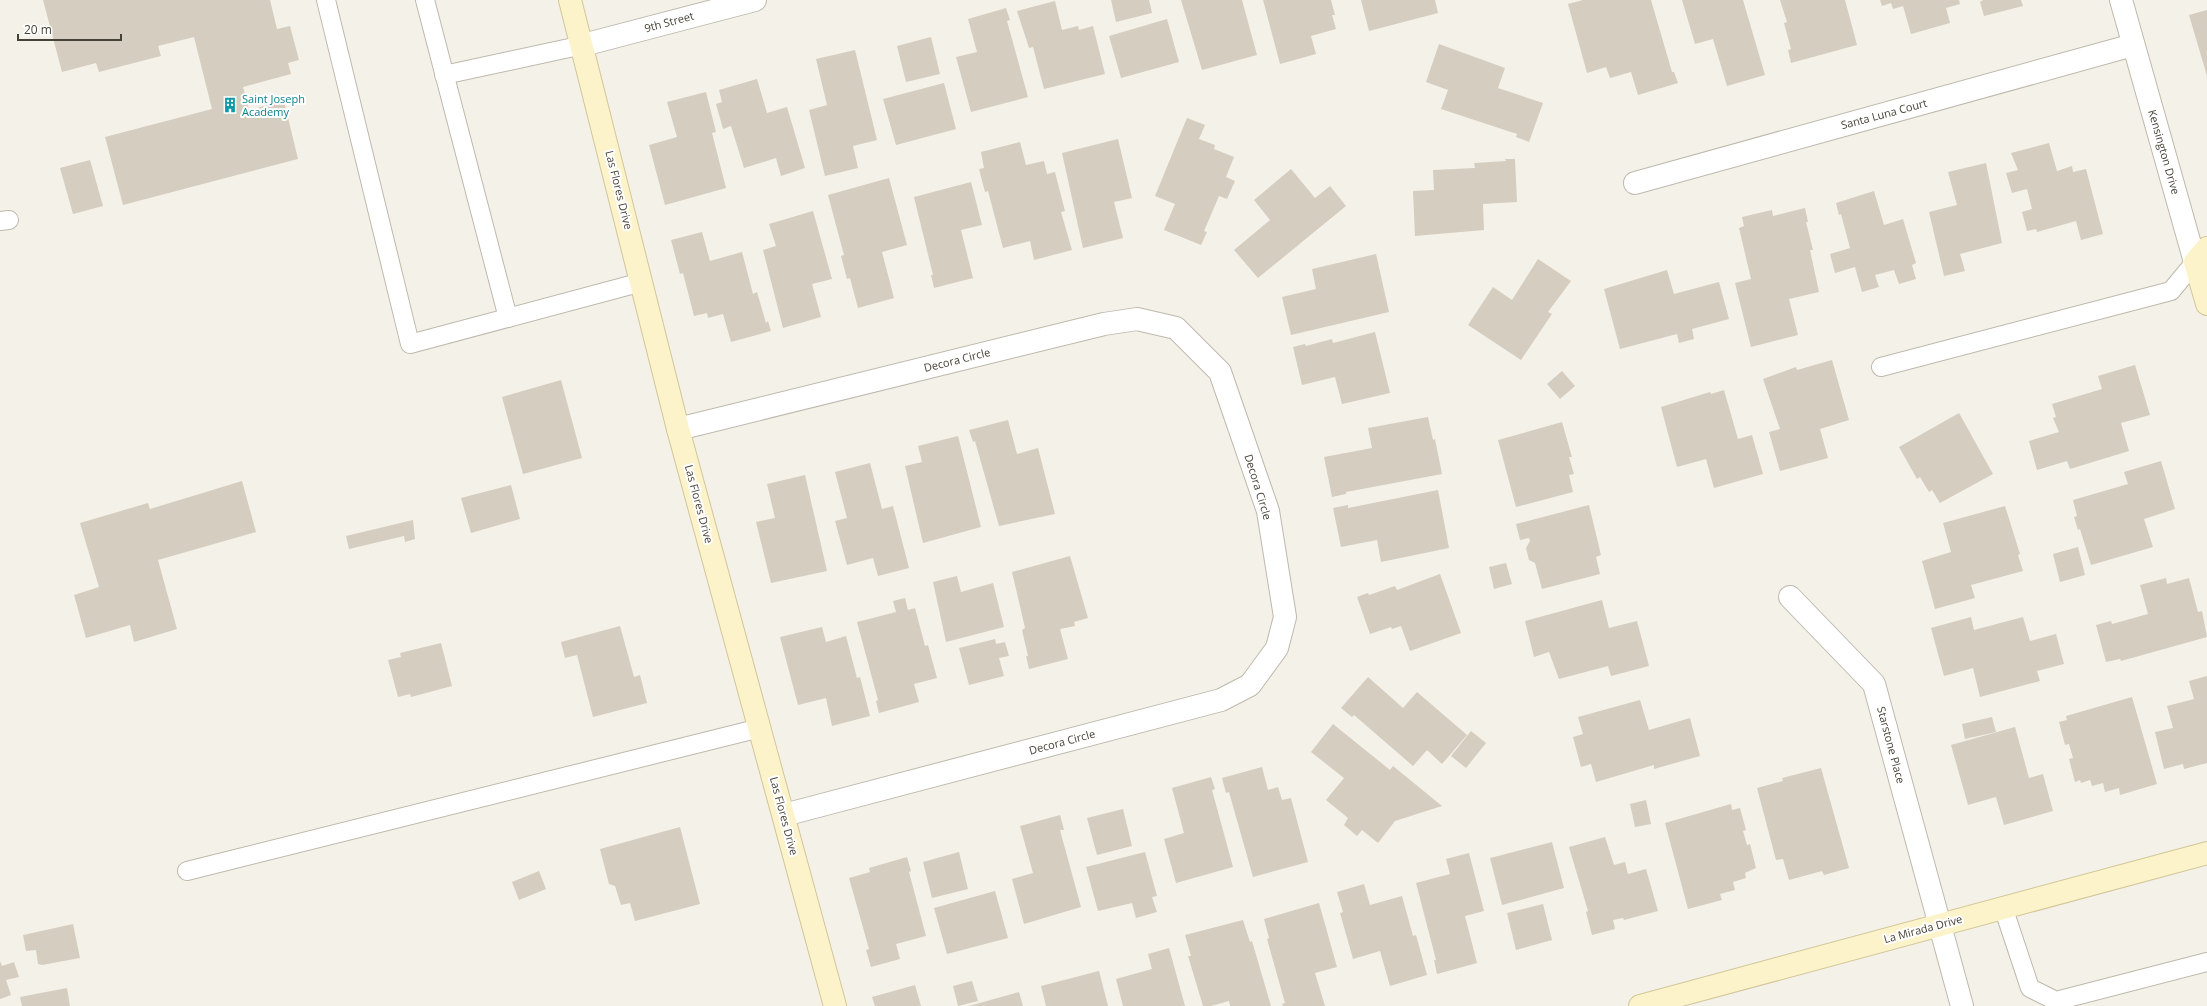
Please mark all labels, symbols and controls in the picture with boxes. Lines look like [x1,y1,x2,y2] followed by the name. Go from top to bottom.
[643,8,695,35] street label: 9th Street
[18,16,121,42] scale bar
[24,21,52,38] text: 20 m
[242,91,305,119] place label: Saint Joseph Academy
[1839,95,1929,132] street label: Santa Luna Court
[221,96,239,114] building icon: Saint Joseph Academy
[2145,108,2184,196] street label: Kensington Drive
[602,149,637,231] street label: Las Flores Drive
[922,344,992,375] street label: Decora Circle
[1241,452,1276,522] street label: Decora Circle
[682,463,717,545] street label: Las Flores Drive
[1874,705,1909,785] street label: Starstone Place
[1027,725,1097,758] street label: Decora Circle
[767,775,802,857] street label: Las Flores Drive
[1882,911,1964,946] street label: La Mirada Drive

